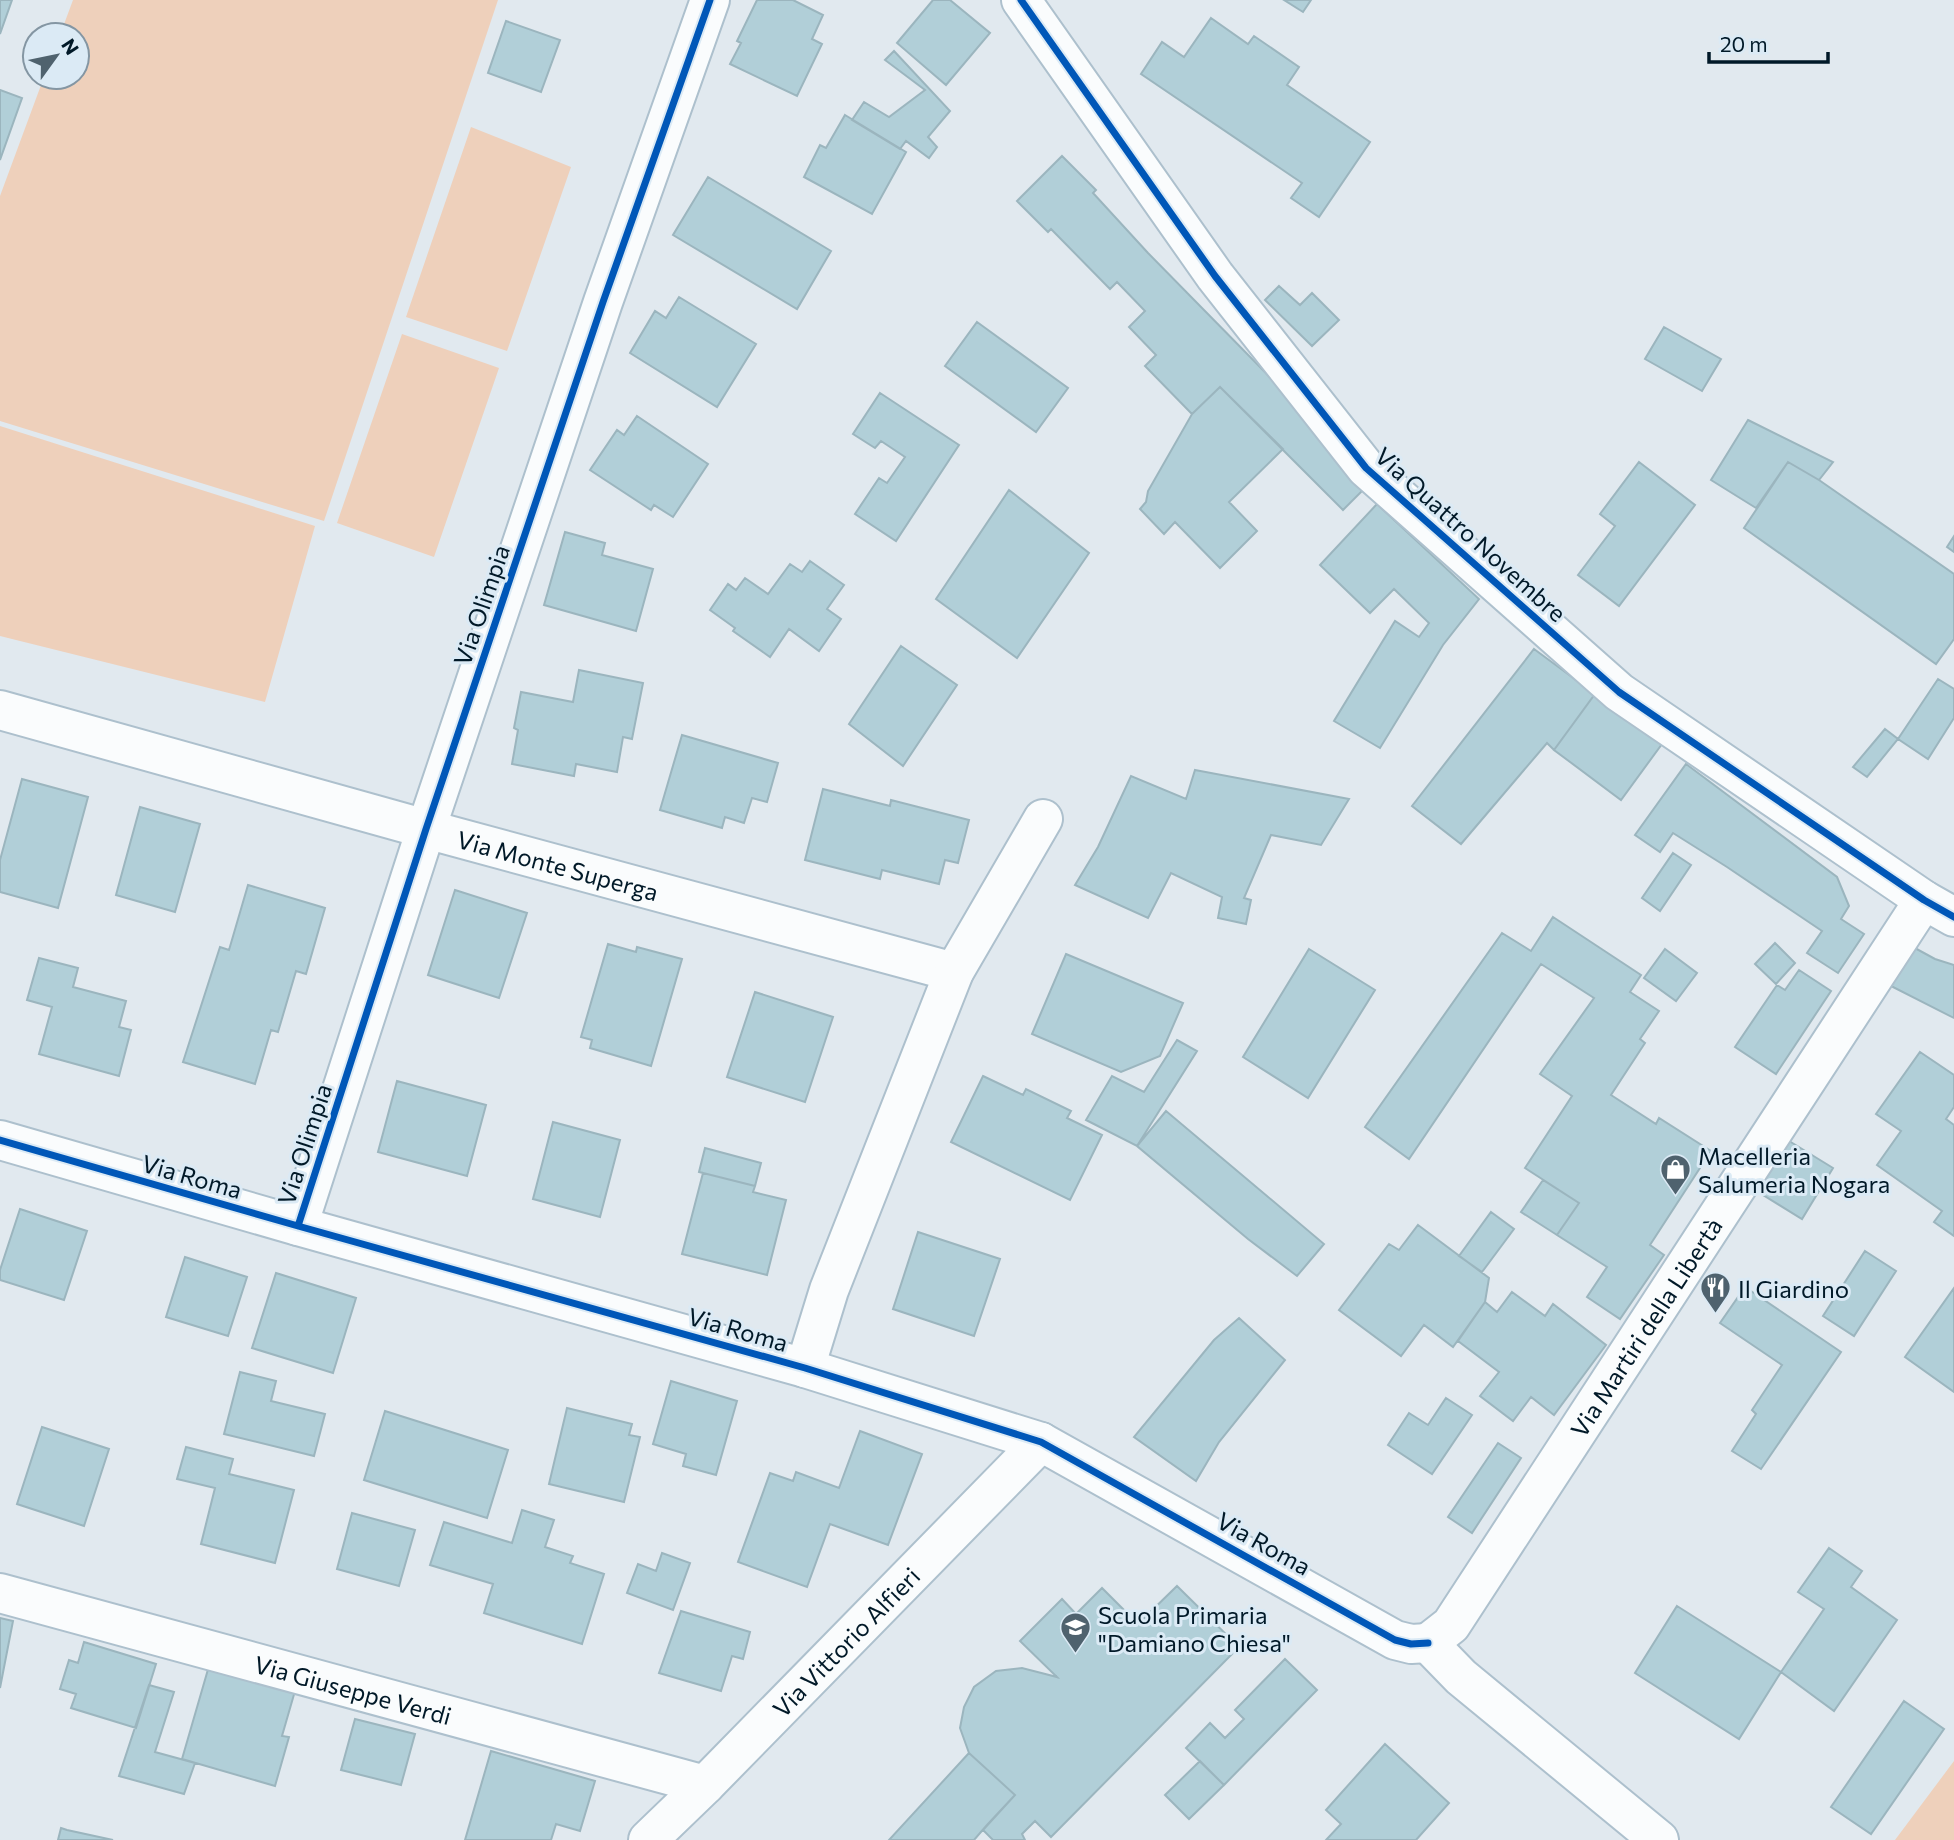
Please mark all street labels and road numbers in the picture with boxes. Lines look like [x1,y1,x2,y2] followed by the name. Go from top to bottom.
[1370,441,1572,627] street label: Via Quattro Novembre
[447,541,515,669] street label: Via Olimpia
[454,824,662,906] street label: Via Monte Superga
[271,1080,337,1208] street label: Via Olimpia
[139,1148,245,1204] street label: Via Roma
[1563,1212,1727,1442] street label: Via Martiri della Libertà
[685,1301,791,1357] street label: Via Roma
[1212,1505,1316,1581] street label: Via Roma
[766,1561,925,1722] street label: Via Vittorio Alfieri
[251,1649,455,1730] street label: Via Giuseppe Verdi

